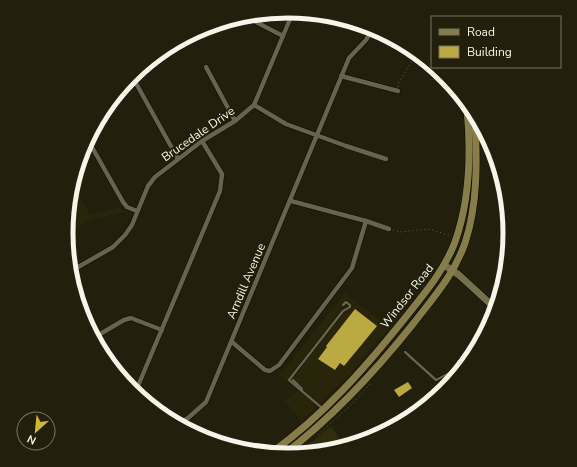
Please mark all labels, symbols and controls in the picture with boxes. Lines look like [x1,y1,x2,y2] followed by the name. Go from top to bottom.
[431,16,561,68] legend
[467,24,495,40] text: Road
[467,44,512,60] text: Building
[158,103,238,165] street label: Brucedale Drive
[223,241,269,321] street label: Arndill Avenue
[377,261,437,331] street label: Windsor Road
[16,411,56,451] north arrow
[25,431,39,448] text: N

